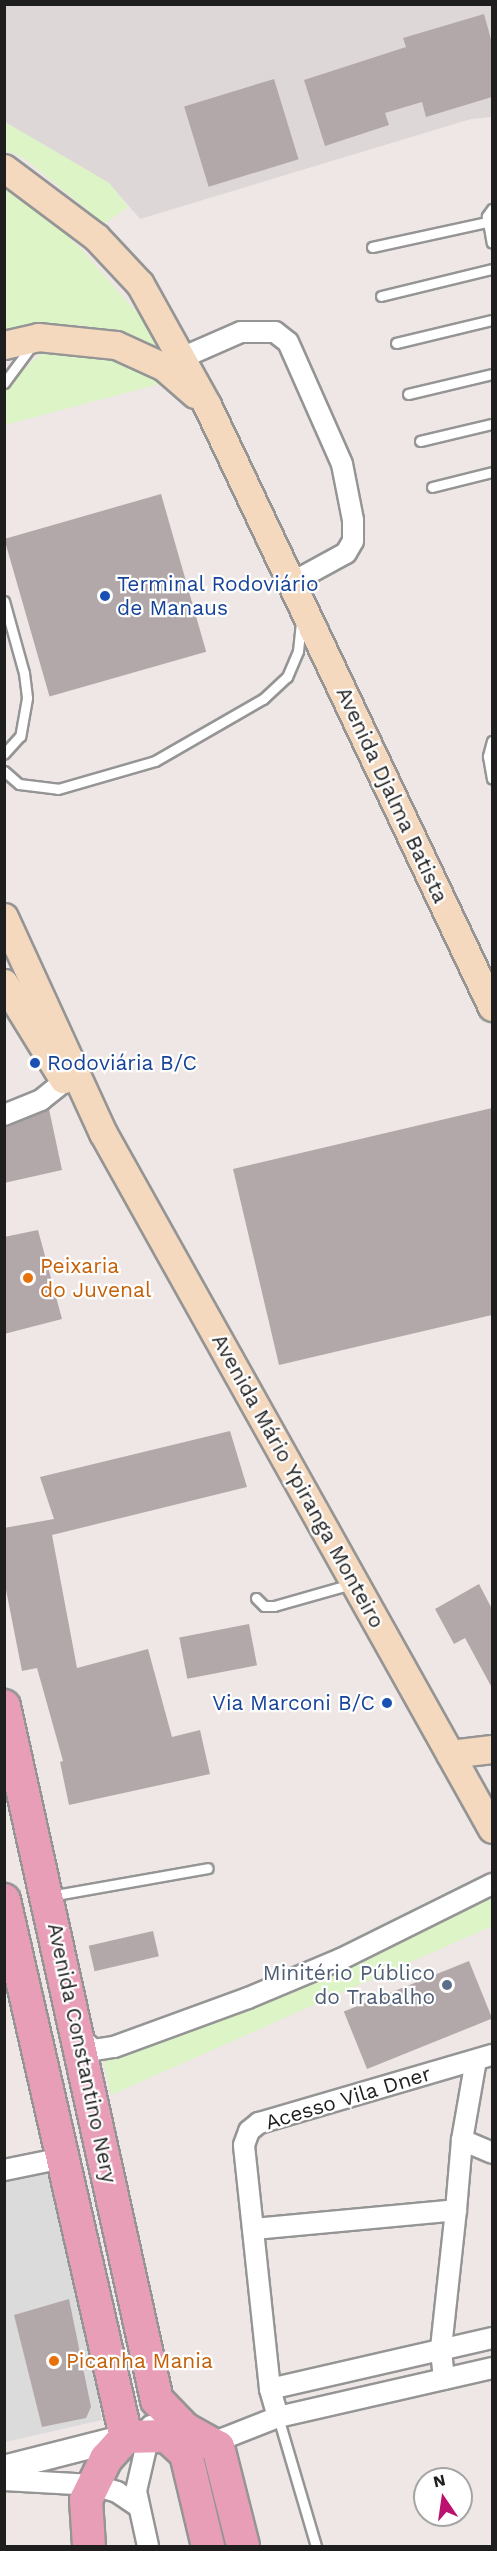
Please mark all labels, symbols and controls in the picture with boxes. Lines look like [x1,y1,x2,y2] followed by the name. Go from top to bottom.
[117,571,319,621] place label: Terminal Rodoviário de Manaus
[98,589,112,603] marker: Terminal Rodoviário de Manaus
[331,683,453,907] street label: Avenida Djalma Batista
[47,1050,197,1076] place label: Rodoviária B/C
[28,1056,42,1070] marker: Rodoviária B/C
[40,1253,152,1303] place label: Peixaria do Juvenal
[21,1271,35,1285] marker: Peixaria do Juvenal
[206,1329,390,1633] street label: Avenida Mário Ypiranga Monteiro
[212,1690,375,1716] place label: Via Marconi B/C
[380,1696,394,1710] marker: Via Marconi B/C
[42,1921,122,2185] street label: Avenida Constantino Nery
[263,1960,435,2010] place label: Minitério Público do Trabalho
[440,1978,454,1992] marker: Minitério Público do Trabalho
[262,2061,434,2135] street label: Acesso Vila Dner
[66,2348,213,2374] place label: Picanha Mania
[47,2354,61,2368] marker: Picanha Mania
[413,2467,473,2527] north arrow
[431,2470,447,2492] text: N

